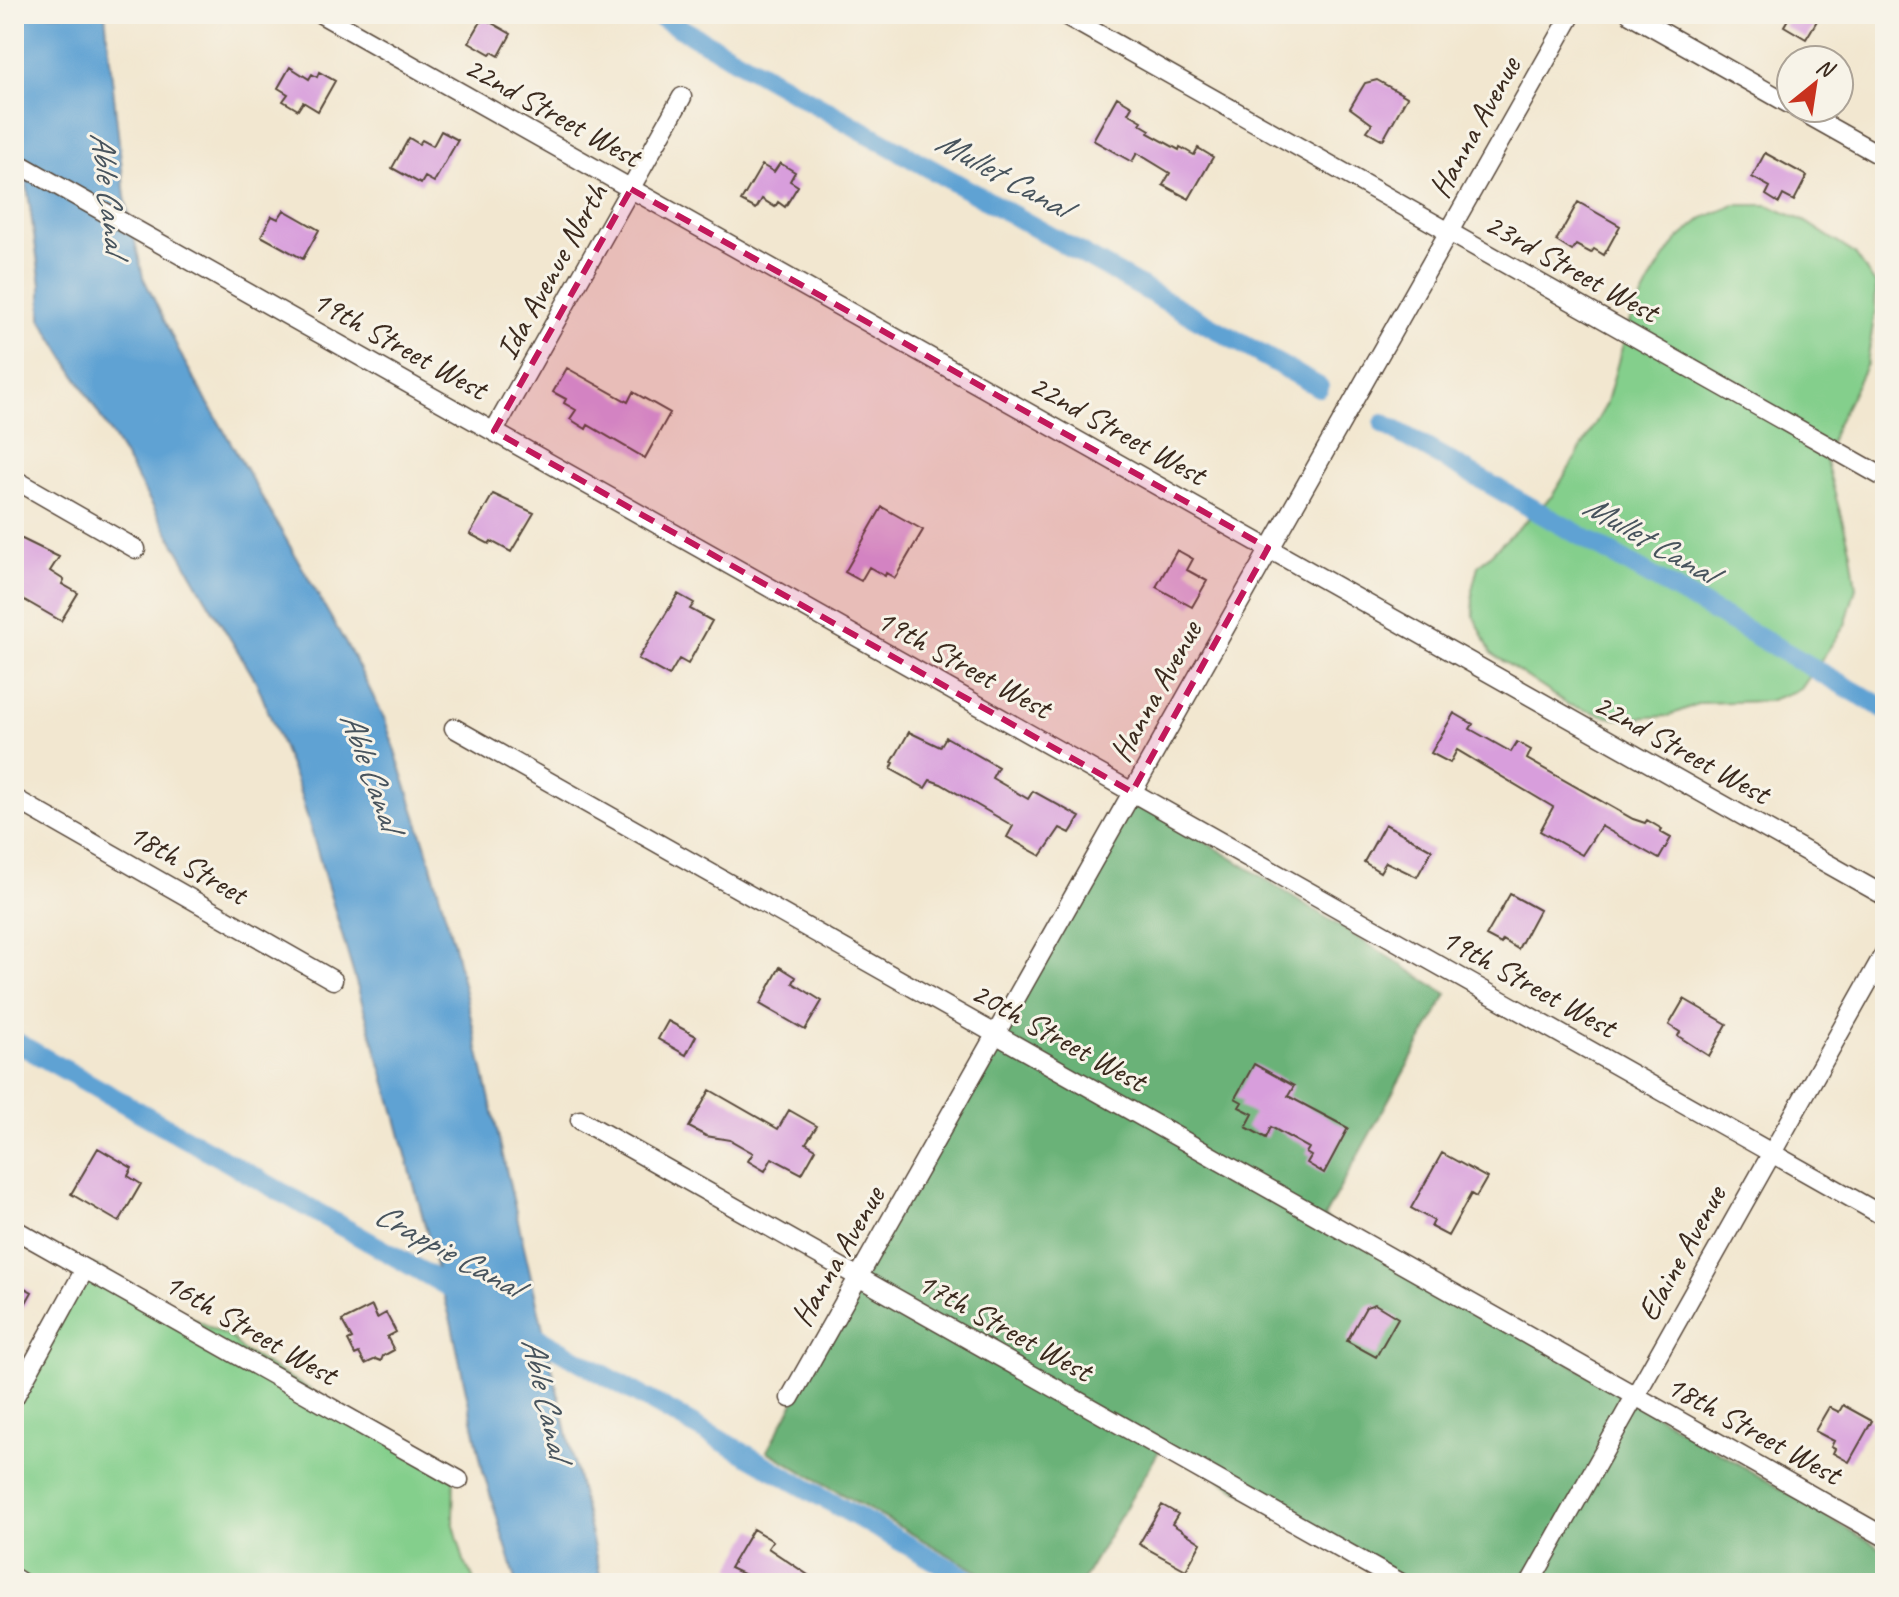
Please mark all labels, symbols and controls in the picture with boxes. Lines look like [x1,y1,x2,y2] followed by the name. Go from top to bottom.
[1775,44,1855,124] north arrow
[457,46,651,178] street label: 22nd Street West
[1419,47,1531,205] street label: Hanna Avenue
[1812,52,1840,85] text: N
[929,119,1086,233] water label: Mullet Canal
[81,129,140,266] water label: Able Canal
[486,175,617,367] street label: Ida Avenue North
[1478,203,1669,334] street label: 23rd Street West
[305,280,497,411] street label: 19th Street West
[1022,364,1216,496] street label: 22nd Street West
[1576,484,1733,599] water label: Mullet Canal
[869,599,1061,730] street label: 19th Street West
[1100,611,1212,769] street label: Hanna Avenue
[1586,683,1780,815] street label: 22nd Street West
[331,706,416,845] water label: Able Canal
[121,813,258,916] street label: 18th Street
[1434,918,1626,1049] street label: 19th Street West
[964,972,1156,1103] street label: 20th Street West
[1627,1176,1737,1328] street label: Elaine Avenue
[781,1177,895,1334] street label: Hanna Avenue
[367,1192,538,1312] water label: Crappie Canal
[157,1262,348,1396] street label: 16th Street West
[910,1262,1102,1393] street label: 17th Street West
[512,1333,584,1472] water label: Able Canal
[1659,1365,1851,1496] street label: 18th Street West

